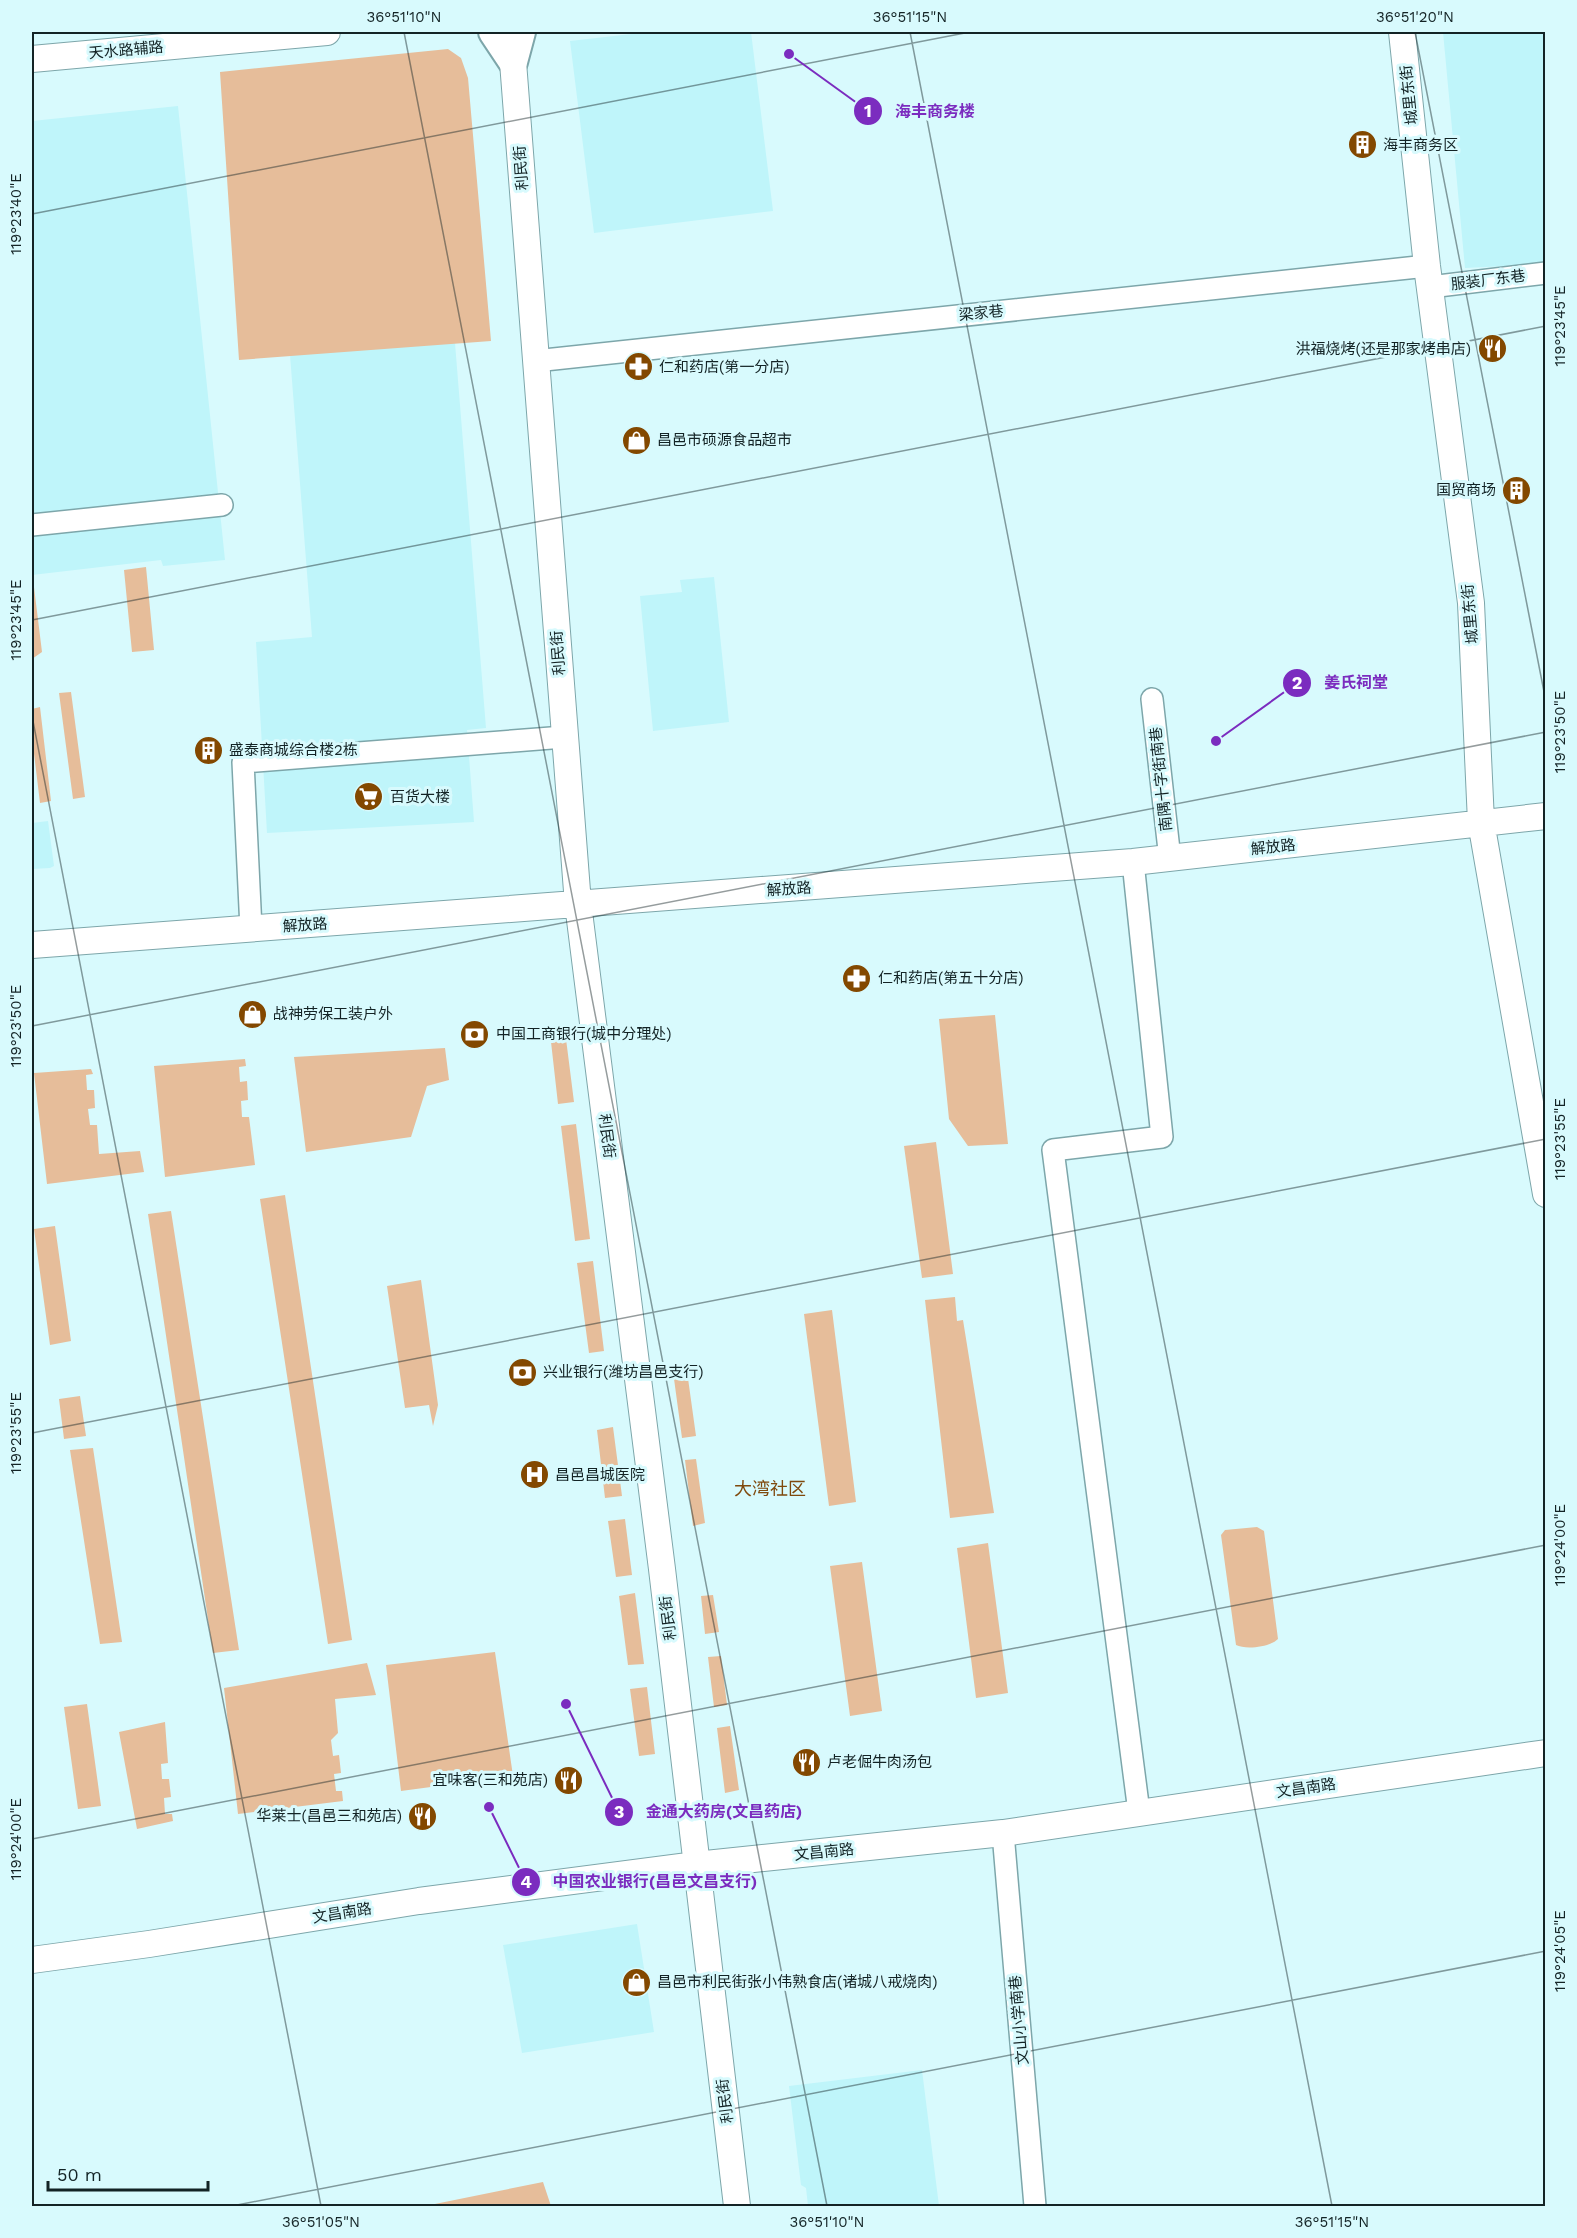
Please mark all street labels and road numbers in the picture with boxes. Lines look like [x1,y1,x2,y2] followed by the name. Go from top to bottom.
[88,38,164,62] street label: 天水路辅路
[1397,64,1421,126] street label: 城里东街
[510,145,532,191] street label: 利民街
[1450,266,1526,294] street label: 服装厂东巷
[958,302,1004,324] street label: 梁家巷
[1458,583,1482,645] street label: 城里东街
[547,630,569,676] street label: 利民街
[1147,726,1175,832] street label: 南隅十字街南巷
[1250,836,1296,858] street label: 解放路
[766,878,812,900] street label: 解放路
[282,914,328,936] street label: 解放路
[595,1113,619,1159] street label: 利民街
[656,1595,680,1641] street label: 利民街
[1275,1775,1337,1801] street label: 文昌南路
[793,1840,855,1864] street label: 文昌南路
[311,1899,373,1927] street label: 文昌南路
[1006,1974,1032,2066] street label: 文山小学南巷
[713,2078,737,2124] street label: 利民街

